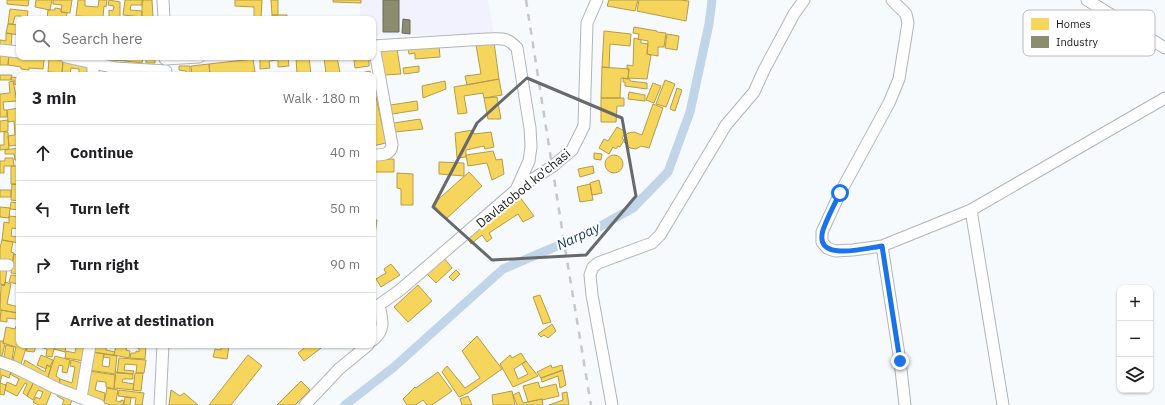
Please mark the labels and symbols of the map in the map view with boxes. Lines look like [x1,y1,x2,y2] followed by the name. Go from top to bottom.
[1023,10,1155,56] legend
[1056,17,1091,31] text: Homes
[1056,35,1099,49] text: Industry
[473,145,574,232] street label: Davlatobod ko'chasi
[831,184,849,202] route start
[553,218,604,254] water label: Narpay
[891,352,909,370] route end

